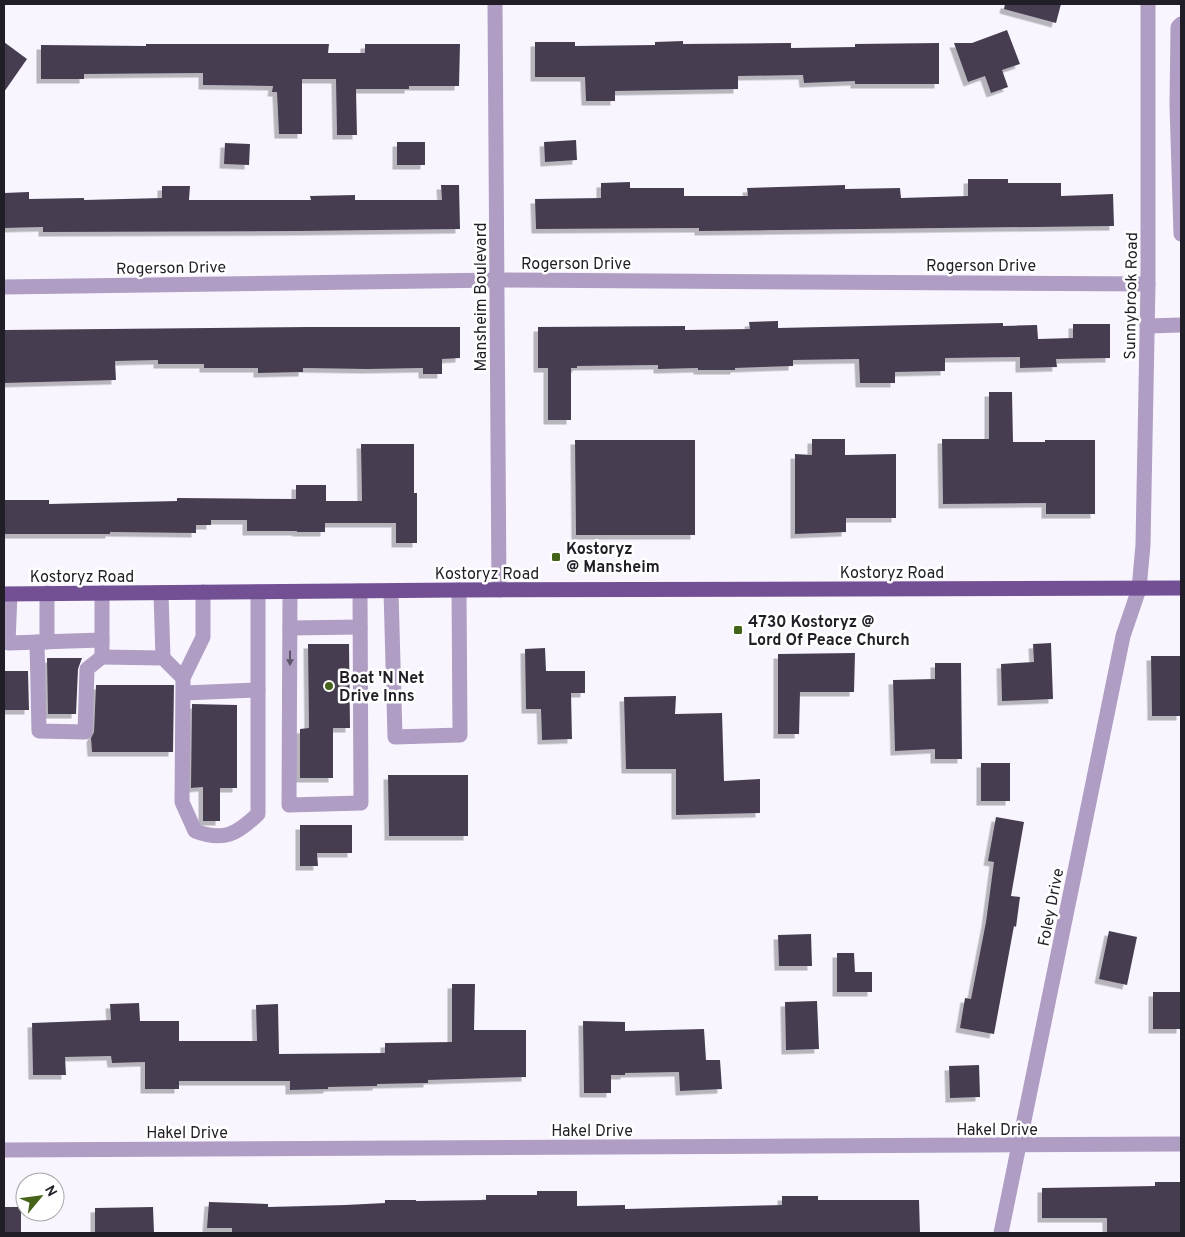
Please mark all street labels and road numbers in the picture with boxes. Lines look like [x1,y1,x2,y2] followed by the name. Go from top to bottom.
[472,222,492,372] street label: Mansheim Boulevard
[1121,232,1143,360] street label: Sunnybrook Road
[521,255,631,275] street label: Rogerson Drive
[926,257,1036,277] street label: Rogerson Drive
[116,258,226,280] street label: Rogerson Drive
[840,564,944,584] street label: Kostoryz Road
[435,565,539,585] street label: Kostoryz Road
[30,568,134,588] street label: Kostoryz Road
[1035,867,1069,948] street label: Foley Drive
[956,1121,1038,1141] street label: Hakel Drive
[551,1122,633,1142] street label: Hakel Drive
[146,1124,228,1144] street label: Hakel Drive

